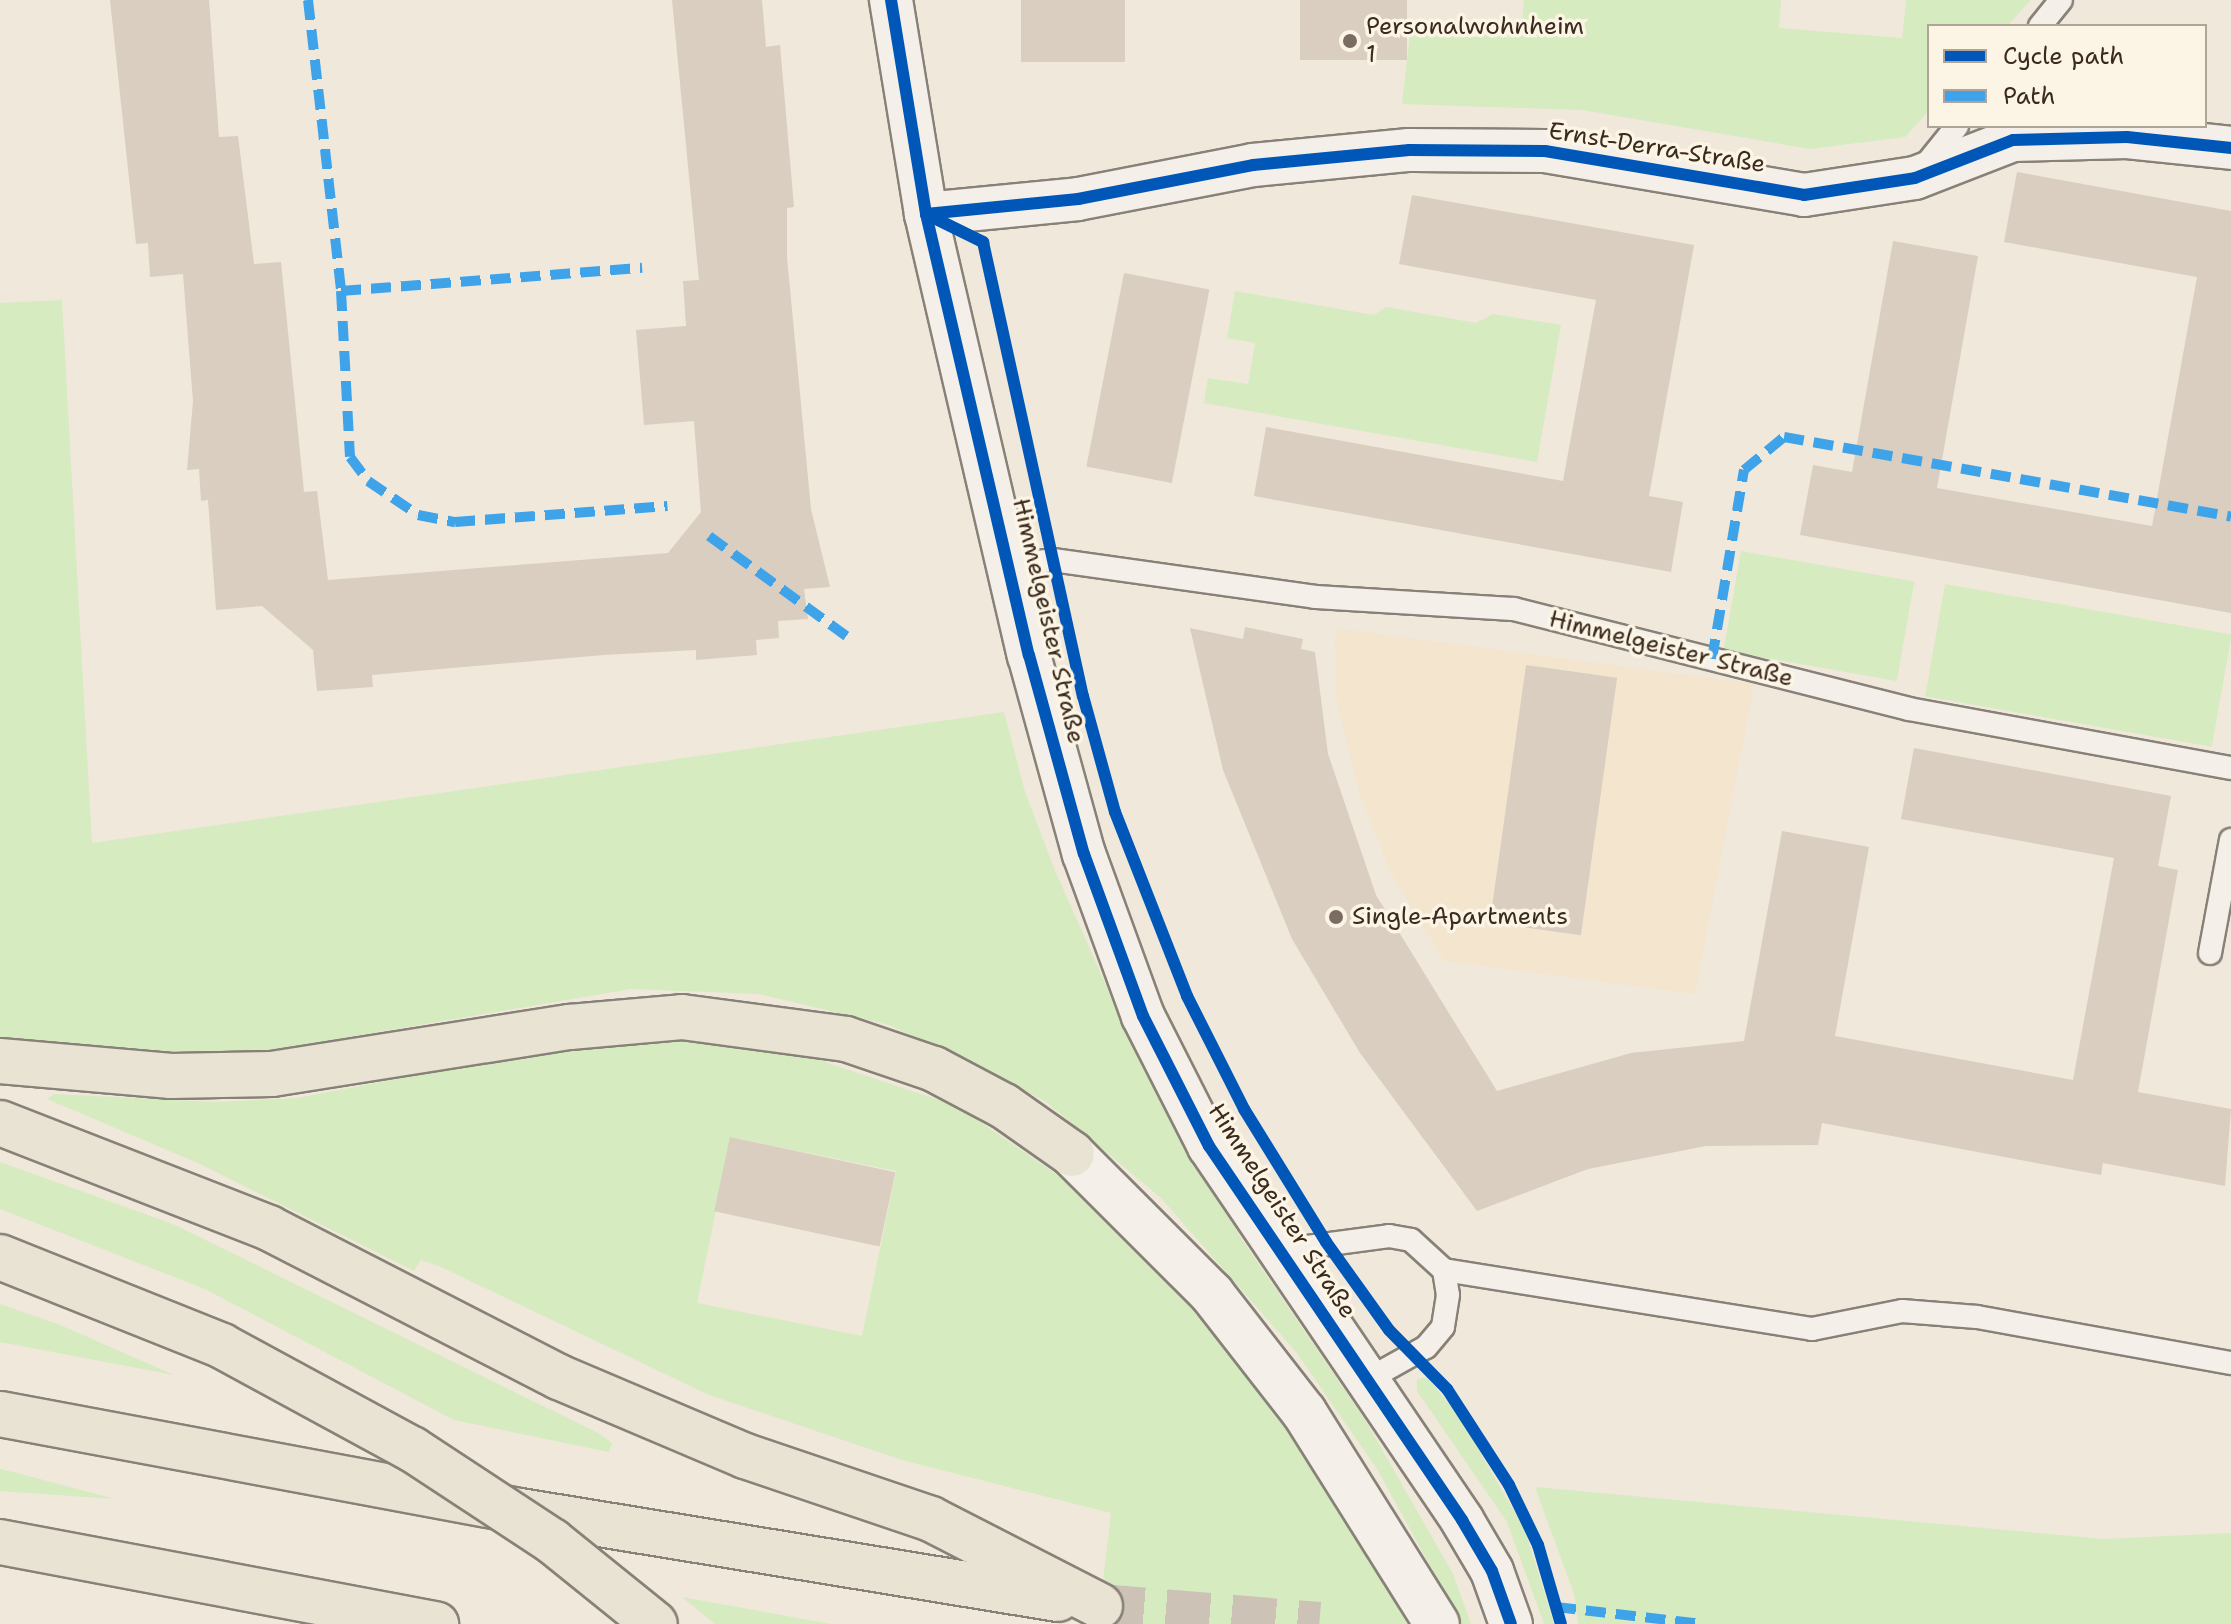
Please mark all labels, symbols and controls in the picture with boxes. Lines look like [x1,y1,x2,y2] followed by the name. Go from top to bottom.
[1366,13,1584,69] place label: Personalwohnheim 1
[1927,24,2207,128] legend
[1341,32,1359,50] marker: Personalwohnheim 1
[2003,40,2124,72] text: Cycle path
[2003,80,2055,112] text: Path
[1547,117,1767,179] street label: Ernst-Derra-Straße
[1006,496,1090,746] street label: Himmelgeister Straße
[1546,605,1796,693] street label: Himmelgeister Straße
[1352,903,1568,931] place label: Single-Apartments
[1327,908,1345,926] marker: Single-Apartments
[1202,1098,1362,1324] street label: Himmelgeister Straße

